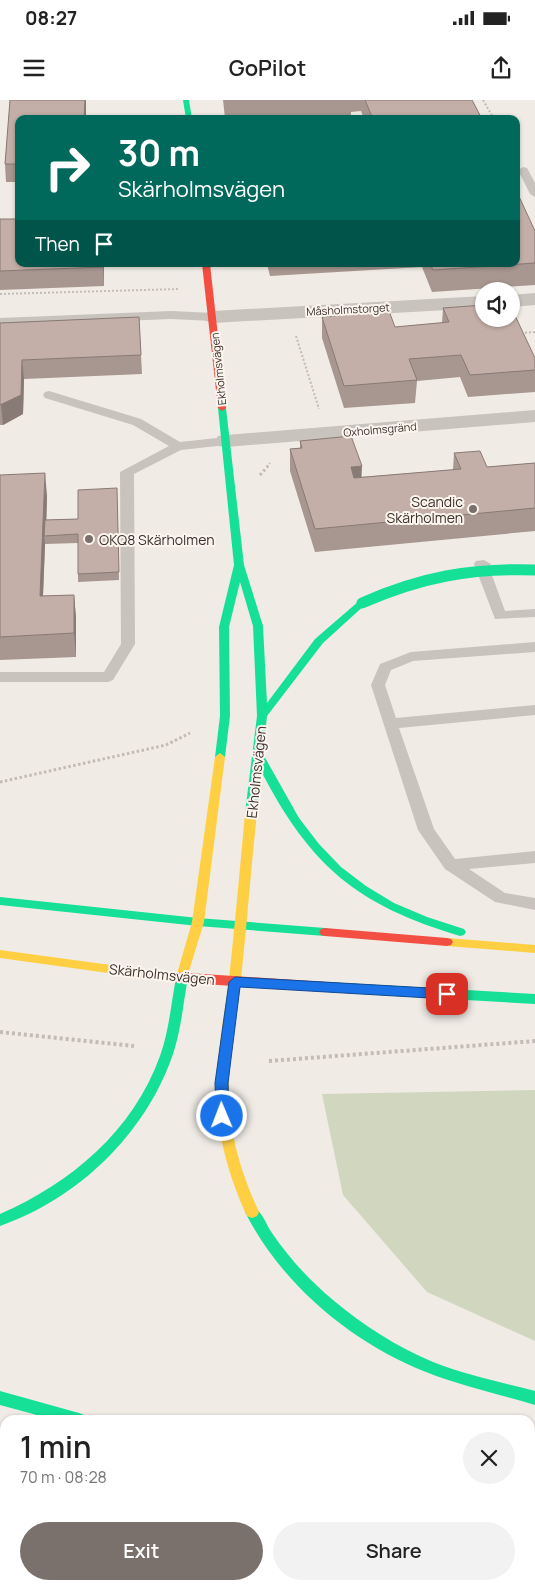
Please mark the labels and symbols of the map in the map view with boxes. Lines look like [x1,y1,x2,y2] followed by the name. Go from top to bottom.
[306,299,390,319] street label: Måsholmstorget
[207,332,229,406] street label: Ekholmsvägen
[343,418,417,440] street label: Oxholmsgränd
[387,492,463,527] place label: Scandic Skärholmen
[467,503,479,515] marker: Scandic Skärholmen
[99,530,214,549] place label: OKQ8 Skärholmen
[83,533,95,545] marker: OKQ8 Skärholmen
[242,725,270,819] street label: Ekholmsvägen
[108,959,216,989] street label: Skärholmsvägen
[426,973,468,1015] pin
[195,1089,247,1141] position arrow

